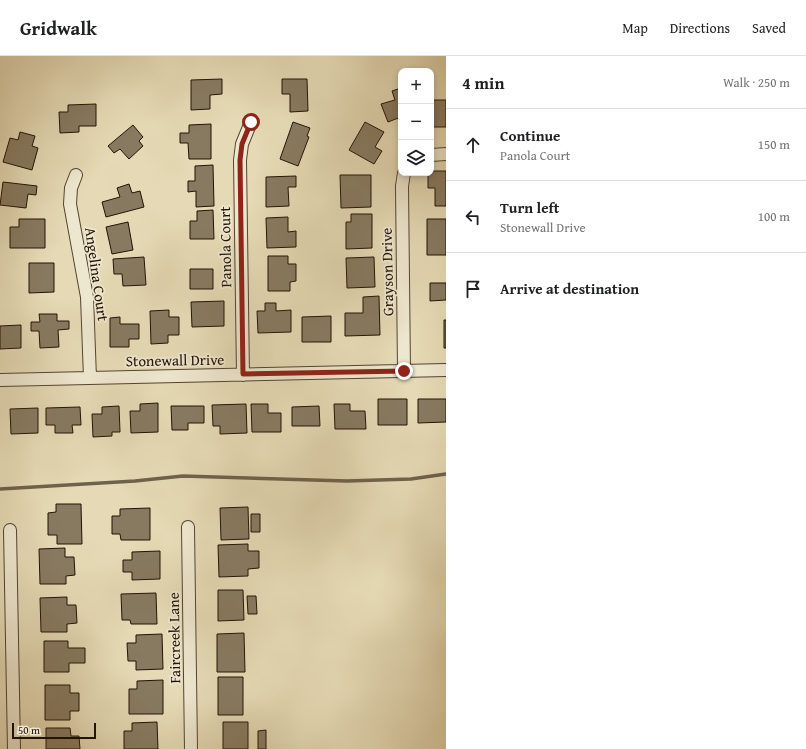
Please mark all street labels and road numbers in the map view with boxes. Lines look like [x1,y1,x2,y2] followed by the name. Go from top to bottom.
[214,206,236,288] street label: Panola Court
[80,226,114,323] street label: Angelina Court
[376,228,398,316] street label: Grayson Drive
[126,349,224,371] street label: Stonewall Drive
[163,592,185,684] street label: Faircreek Lane

